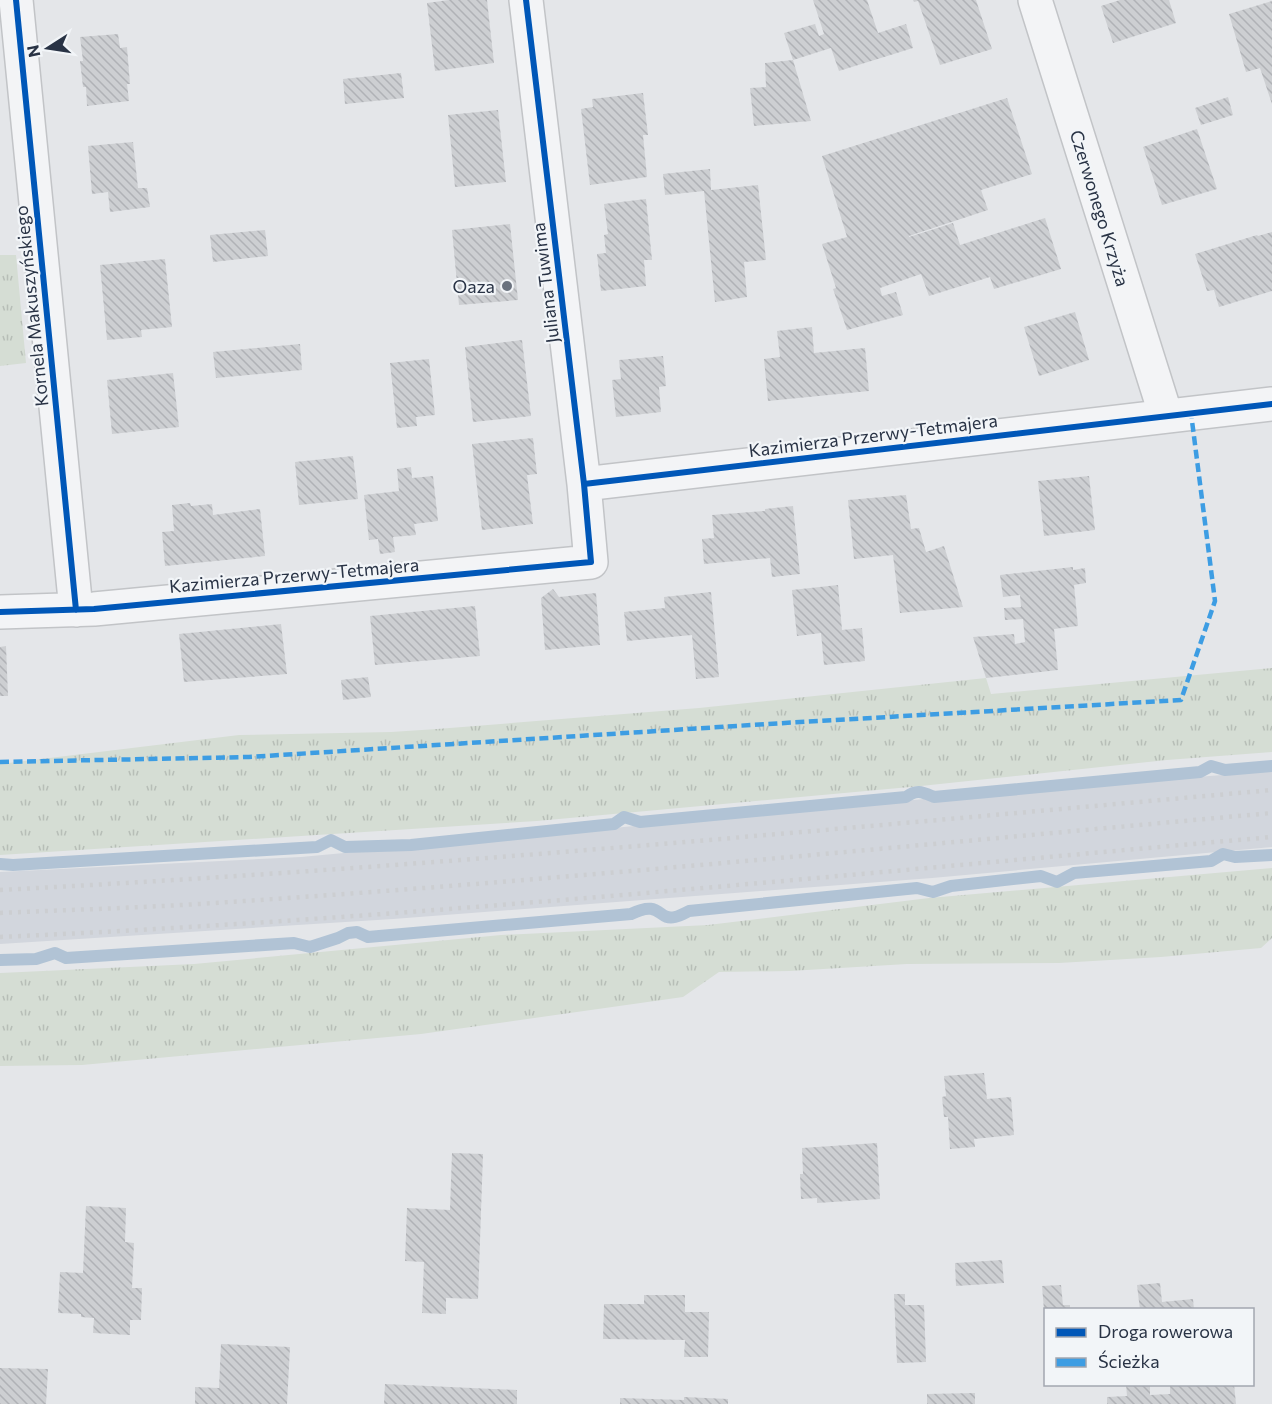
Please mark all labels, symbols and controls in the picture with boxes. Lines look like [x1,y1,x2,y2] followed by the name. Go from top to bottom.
[18,18,78,78] north arrow
[22,43,43,59] text: N
[1066,127,1134,289] street label: Czerwonego Krzyża
[9,204,53,408] street label: Kornela Makuszyńskiego
[527,221,563,345] street label: Juliana Tuwima
[453,275,495,297] place label: Oaza
[500,279,514,293] marker: Oaza
[747,409,999,461] street label: Kazimierza Przerwy-Tetmajera
[168,553,420,597] street label: Kazimierza Przerwy-Tetmajera
[1044,1308,1254,1386] legend
[1098,1320,1233,1342] text: Droga rowerowa
[1098,1350,1160,1372] text: Ścieżka

